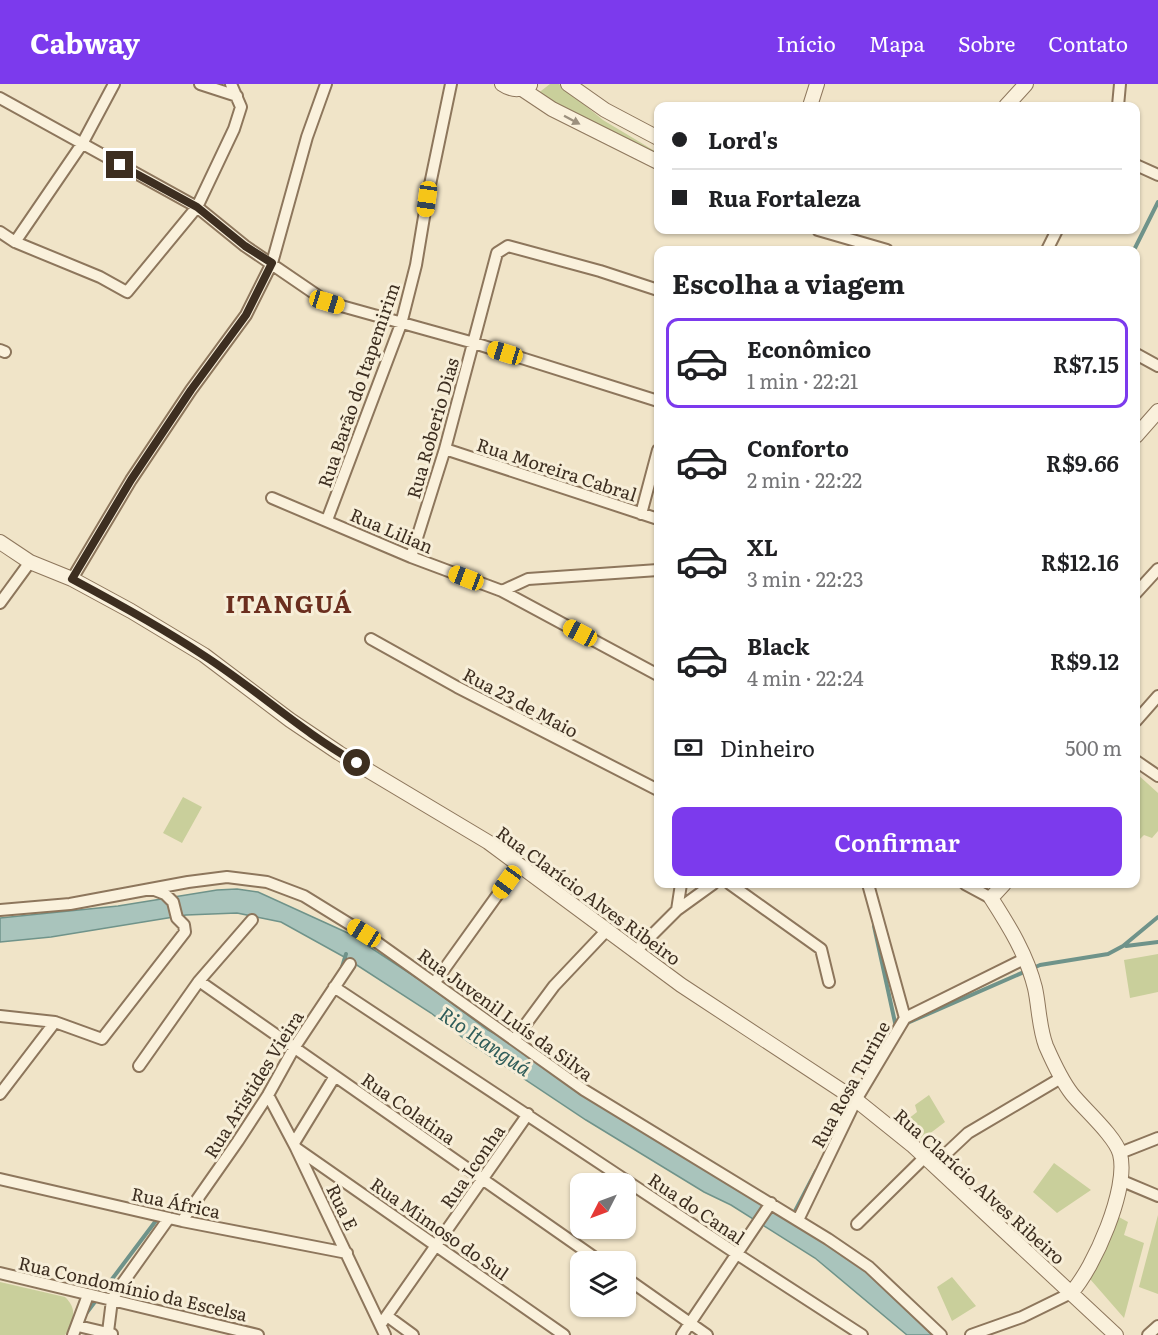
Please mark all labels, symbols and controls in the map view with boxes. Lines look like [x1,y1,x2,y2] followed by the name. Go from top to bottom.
[30,21,140,63] text: Cabway
[777,27,836,58] text: Início
[869,27,925,58] text: Mapa
[958,27,1015,58] text: Sobre
[1048,27,1128,58] text: Contato
[564,115,581,125] one-way arrow
[708,123,778,156] text: Lord's
[106,151,133,178] route end
[416,180,438,218] car
[708,181,861,214] text: Rua Fortaleza
[672,262,905,302] text: Escolha a viagem
[310,279,406,491] street label: Rua Barão do Itapemirim
[307,288,347,316] car
[747,332,871,365] text: Econômico
[675,336,729,390] icon: car
[485,339,525,367] car
[1053,347,1119,380] text: R$7.15
[399,354,465,502] street label: Rua Roberio Dias
[747,365,858,395] text: 1 min · 22:21
[473,430,641,508] street label: Rua Moreira Cabral
[747,431,849,464] text: Conforto
[675,435,729,489] icon: car
[1046,446,1119,479] text: R$9.66
[747,464,862,494] text: 2 min · 22:22
[346,500,438,560] street label: Rua Lilian
[747,530,778,563] text: XL
[675,534,729,588] icon: car
[1041,545,1119,578] text: R$12.16
[446,563,486,593] car
[747,563,864,593] text: 3 min · 22:23
[225,585,353,620] district label: ITANGUÁ
[560,617,600,649] car
[747,629,809,662] text: Black
[675,633,729,687] icon: car
[1050,644,1119,677] text: R$9.12
[459,660,583,744] street label: Rua 23 de Maio
[747,662,864,692] text: 4 min · 22:24
[672,731,705,764] icon: cash
[720,731,815,764] text: Dinheiro
[1065,732,1122,762] text: 500 m
[343,749,370,776] route start
[672,807,1122,876] button: Confirmar
[491,819,687,971] street label: Rua Clarício Alves Ribeiro
[489,862,525,902] car
[344,916,384,950] car
[413,941,600,1087] street label: Rua Juvenil Luís da Silva
[434,998,539,1082] water label: Rio Itanguá
[197,1005,310,1163] street label: Rua Aristides Vieira
[804,1016,896,1152] street label: Rua Rosa Turine
[356,1065,462,1151] street label: Rua Colatina
[888,1102,1072,1270] street label: Rua Clarício Alves Ribeiro
[433,1118,511,1213] street label: Rua Iconha
[643,1166,751,1250] street label: Rua do Canal
[365,1170,515,1286] street label: Rua Mimoso do Sul
[570,1173,636,1239] north arrow
[570,1173,636,1317] map controls
[129,1179,223,1225] street label: Rua África
[320,1179,366,1235] street label: Rua E
[16,1249,250,1328] street label: Rua Condomínio da Escelsa
[570,1251,636,1317] button: layers

